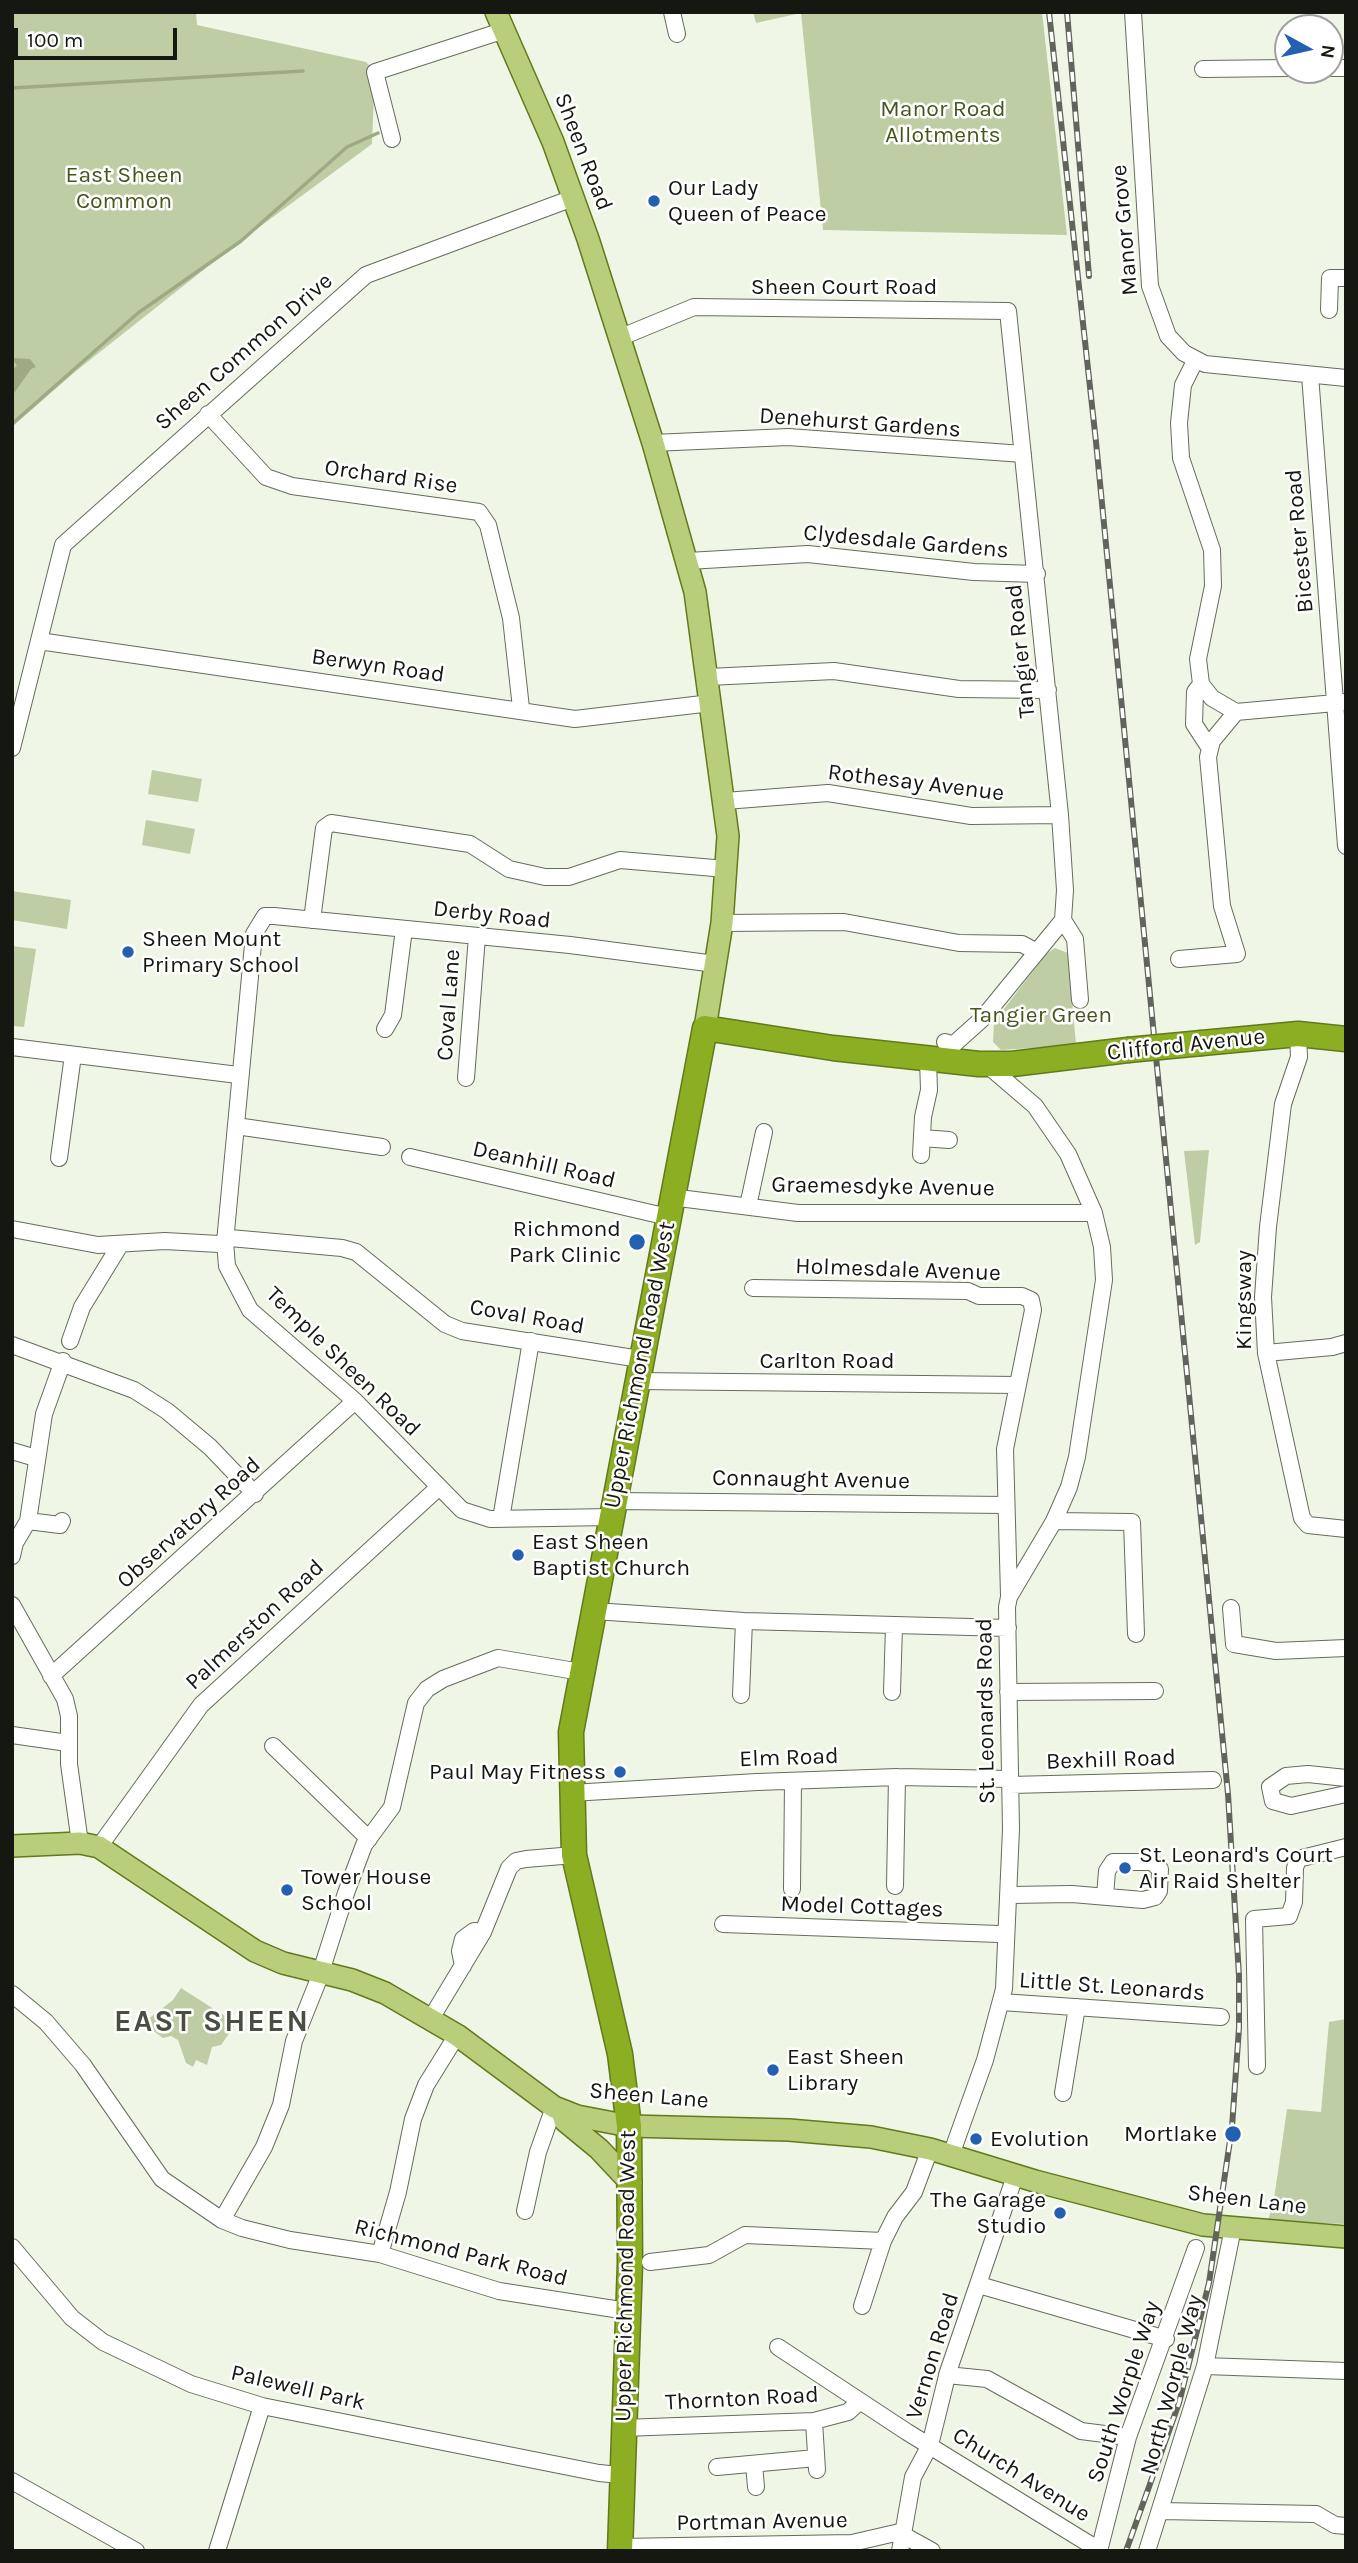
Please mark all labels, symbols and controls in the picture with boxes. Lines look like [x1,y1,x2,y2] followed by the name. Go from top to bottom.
[18,14,180,58] scale bar
[1274,14,1344,84] north arrow
[27,28,84,52] text: 100 m
[1316,43,1340,60] text: N
[548,89,618,215] street label: Sheen Road
[880,95,1006,149] park label: Manor Road Allotments
[65,161,183,215] park label: East Sheen Common
[1106,163,1144,297] street label: Manor Grove
[668,174,827,228] place label: Our Lady Queen of Peace
[646,193,662,209] marker: Our Lady Queen of Peace
[150,267,338,437] street label: Sheen Common Drive
[751,273,937,301] street label: Sheen Court Road
[758,402,962,444] street label: Denehurst Gardens
[323,454,459,500] street label: Orchard Rise
[1280,468,1320,614] street label: Bicester Road
[802,519,1010,565] street label: Clydesdale Gardens
[1000,583,1042,719] street label: Tangier Road
[310,643,446,689] street label: Berwyn Road
[826,758,1006,808] street label: Rothesay Avenue
[432,895,552,935] street label: Derby Road
[142,925,300,979] place label: Sheen Mount Primary School
[120,944,136,960] marker: Sheen Mount Primary School
[431,948,467,1062] street label: Coval Lane
[970,1001,1112,1029] park label: Tangier Green
[1106,1023,1266,1067] street label: Clifford Avenue
[470,1135,618,1195] street label: Deanhill Road
[771,1171,995,1203] street label: Graemesdyke Avenue
[509,1215,621,1269] place label: Richmond Park Clinic
[599,1219,681,1511] street label: Upper Richmond Road West
[627,1232,647,1252] marker: Richmond Park Clinic
[1230,1250,1258,1350] street label: Kingsway
[795,1253,1001,1287] street label: Holmesdale Avenue
[260,1281,426,1443] street label: Temple Sheen Road
[468,1293,586,1341] street label: Coval Road
[759,1347,895,1375] street label: Carlton Road
[112,1451,266,1595] street label: Observatory Road
[712,1464,910,1496] street label: Connaught Avenue
[532,1528,690,1582] place label: East Sheen Baptist Church
[510,1547,526,1563] marker: East Sheen Baptist Church
[180,1554,330,1696] street label: Palmerston Road
[971,1618,1001,1804] street label: St. Leonards Road
[739,1742,839,1774] street label: Elm Road
[1046,1744,1176,1776] street label: Bexhill Road
[429,1758,606,1786] place label: Paul May Fitness
[612,1764,628,1780] marker: Paul May Fitness
[1139,1841,1333,1895] place label: St. Leonard's Court Air Raid Shelter
[1117,1860,1133,1876] marker: St. Leonard's Court Air Raid Shelter
[301,1863,431,1917] place label: Tower House School
[279,1882,295,1898] marker: Tower House School
[780,1890,944,1924] street label: Model Cottages
[1018,1967,1206,2007] street label: Little St. Leonards
[115,2004,309,2040] district label: EAST SHEEN
[787,2043,904,2097] place label: East Sheen Library
[765,2062,781,2078] marker: East Sheen Library
[588,2077,710,2115] street label: Sheen Lane
[1124,2120,1217,2148] place label: Mortlake
[1223,2124,1243,2144] marker: Mortlake
[990,2125,1089,2153] place label: Evolution
[610,2130,642,2422] street label: Upper Richmond Road West
[968,2131,984,2147] marker: Evolution
[1186,2179,1308,2221] street label: Sheen Lane
[930,2186,1046,2240] place label: The Garage Studio
[1052,2205,1068,2221] marker: The Garage Studio
[352,2213,570,2293] street label: Richmond Park Road
[901,2289,965,2423] street label: Vernon Road
[1135,2292,1209,2478] street label: North Worple Way
[1082,2298,1166,2486] street label: South Worple Way
[228,2359,368,2417] street label: Palewell Park
[665,2381,819,2417] street label: Thornton Road
[947,2422,1095,2528] street label: Church Avenue
[676,2507,848,2537] street label: Portman Avenue

